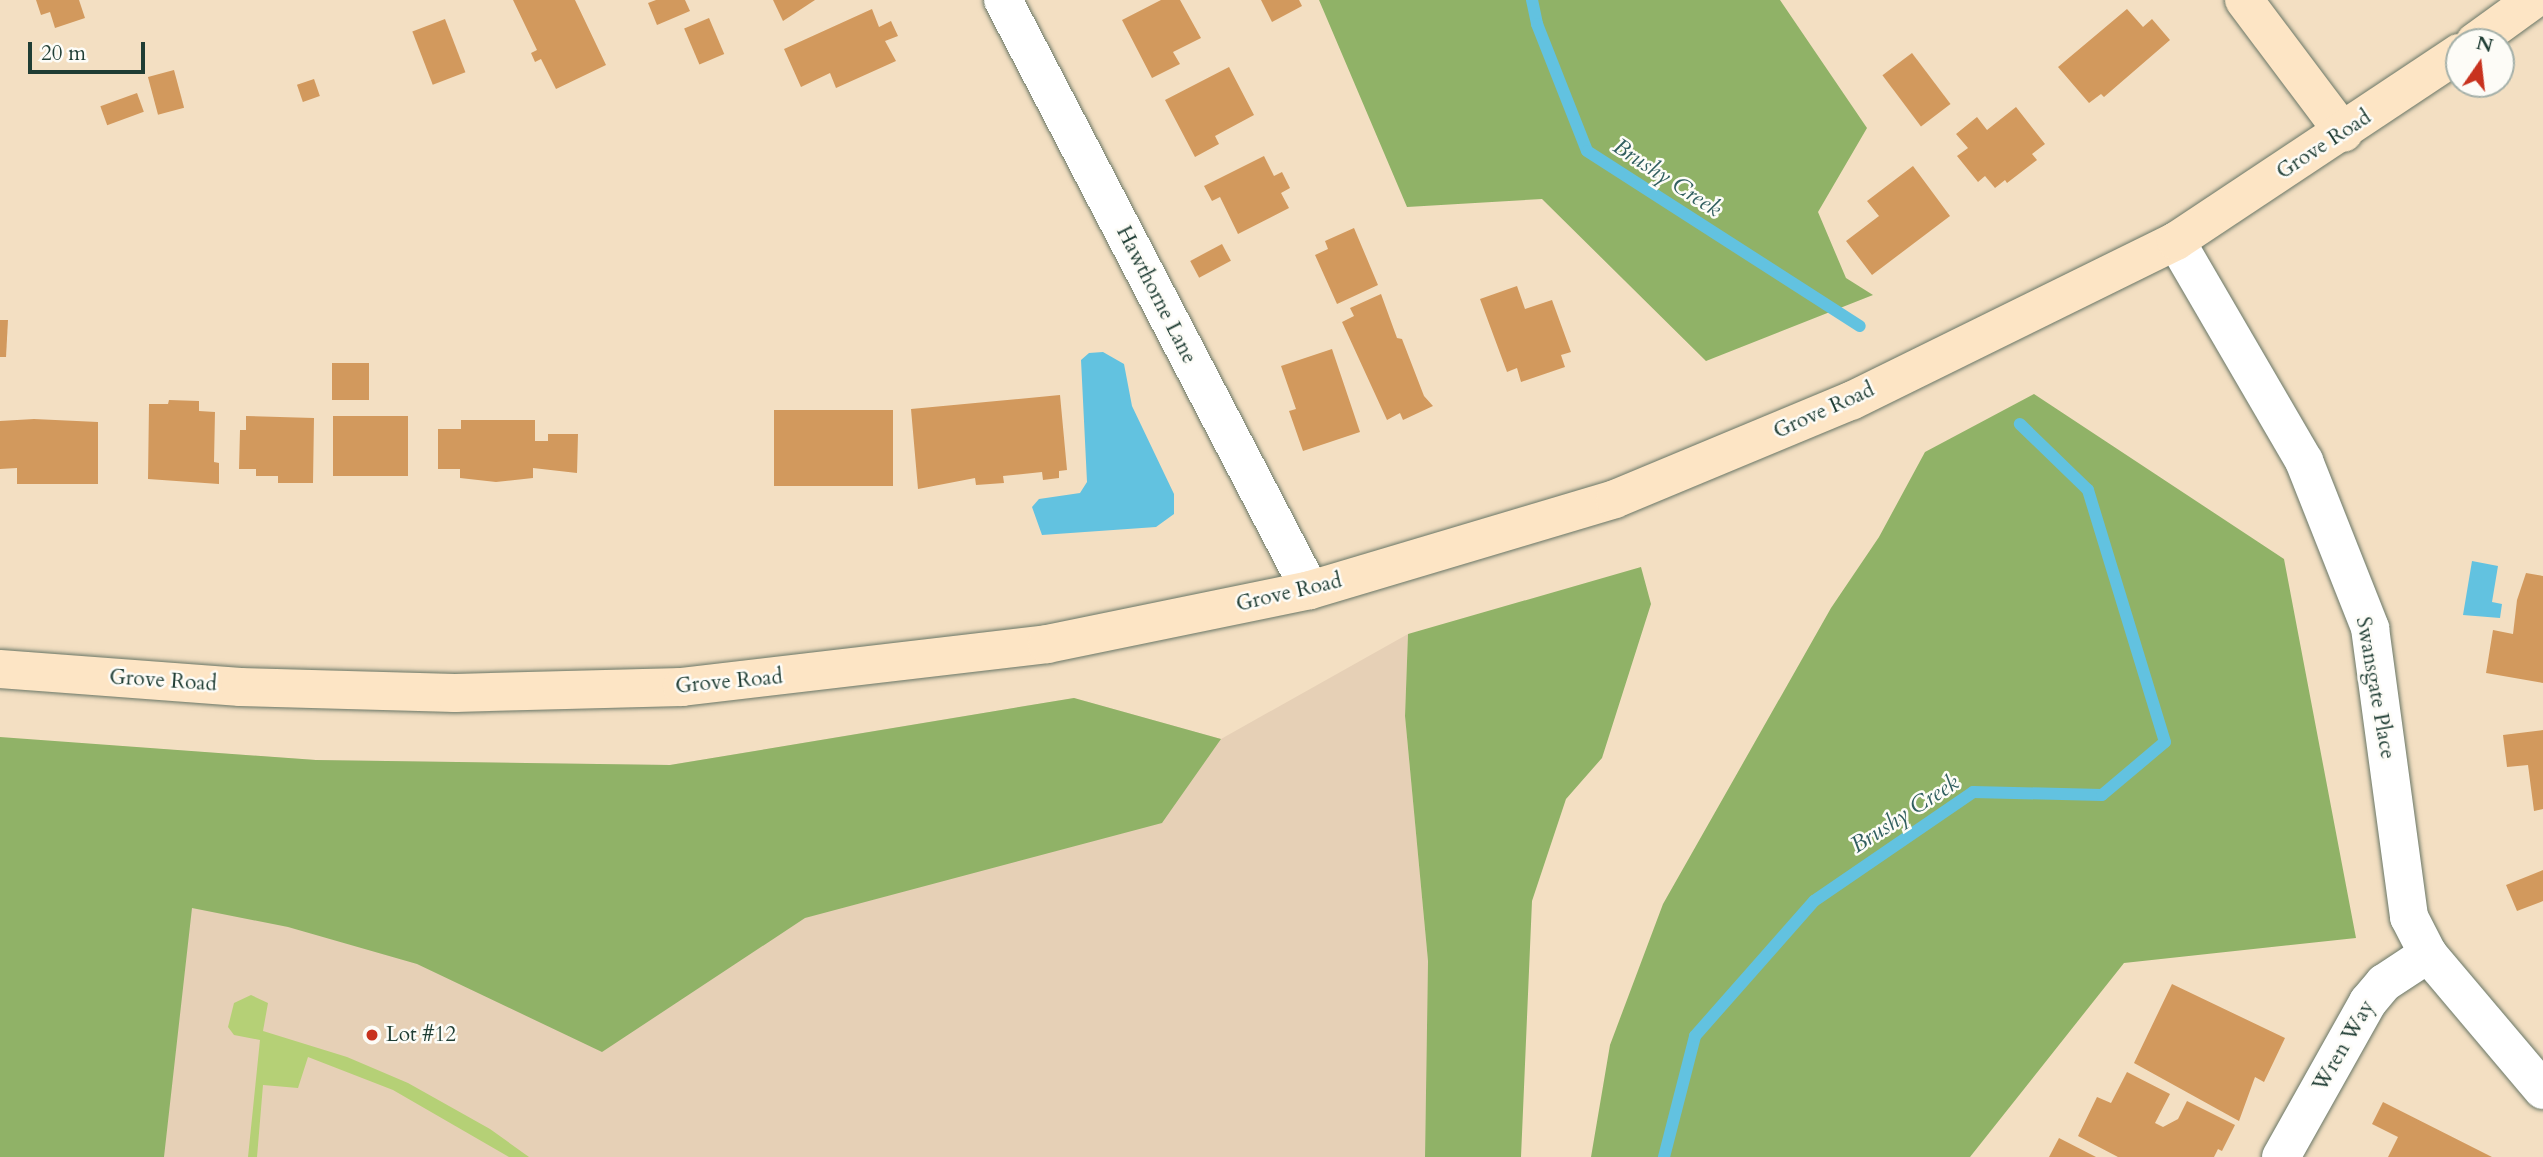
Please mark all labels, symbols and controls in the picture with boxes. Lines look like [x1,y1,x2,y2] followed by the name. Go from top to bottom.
[32,28,149,72] scale bar
[2445,28,2515,98] north arrow
[2473,30,2496,59] text: N
[41,39,86,68] text: 20 m
[2272,105,2376,185] street label: Grove Road
[1608,133,1726,223] water label: Brushy Creek
[1110,222,1202,368] street label: Hawthorne Lane
[1770,378,1878,444] street label: Grove Road
[1234,569,1344,617] street label: Grove Road
[2350,615,2400,761] street label: Swansgate Place
[108,665,218,697] street label: Grove Road
[674,665,784,699] street label: Grove Road
[1846,769,1964,859] water label: Brushy Creek
[2308,996,2380,1096] street label: Wren Way
[386,1022,456,1048] place label: Lot #12
[364,1027,380,1043] marker: Lot #12

